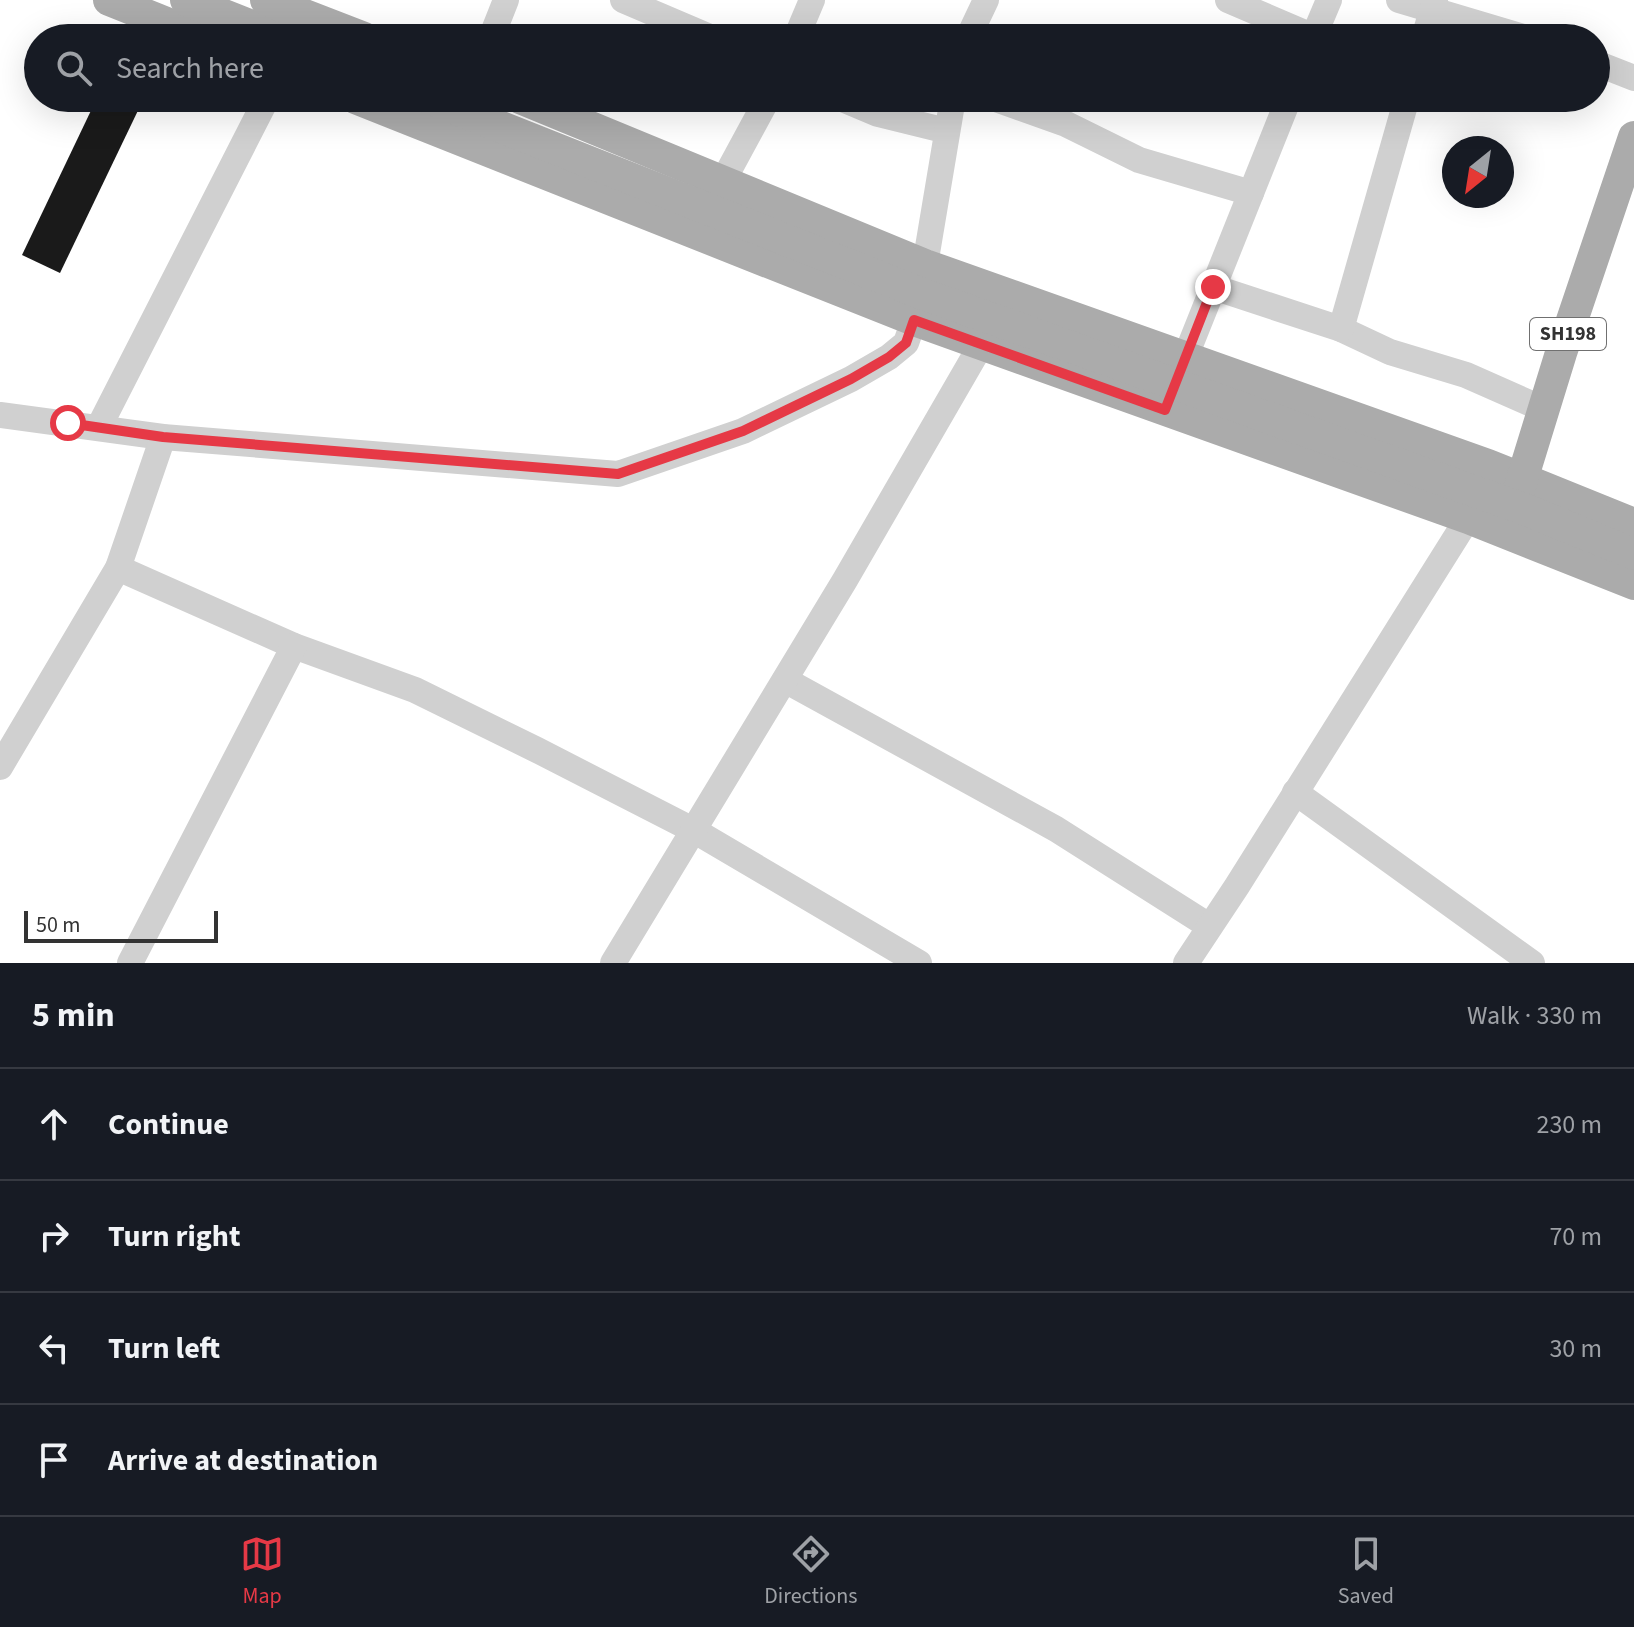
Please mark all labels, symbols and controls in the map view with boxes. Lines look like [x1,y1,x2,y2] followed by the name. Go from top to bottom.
[24,24,1610,112] search box
[52,46,96,90] icon: search
[116,47,264,90] text: Search here
[1442,136,1514,208] north arrow
[1195,269,1231,305] route end
[1530,318,1606,350] road number: SH198
[50,405,86,441] route start
[24,907,218,943] scale bar
[36,909,81,941] text: 50 m
[32,991,115,1040] text: 5 min
[1467,997,1602,1034] text: Walk · 330 m
[32,1102,76,1146] icon: ahead
[108,1103,229,1146] text: Continue
[1536,1106,1602,1143] text: 230 m
[32,1214,76,1258] icon: right
[108,1215,240,1258] text: Turn right
[1549,1218,1602,1255] text: 70 m
[32,1326,76,1370] icon: left
[108,1327,220,1370] text: Turn left
[1549,1330,1602,1367] text: 30 m
[32,1438,76,1482] icon: arrive
[108,1439,378,1482] text: Arrive at destination
[240,1532,284,1612] tab: Map
[764,1532,857,1612] tab: Directions
[1338,1532,1394,1612] tab: Saved

